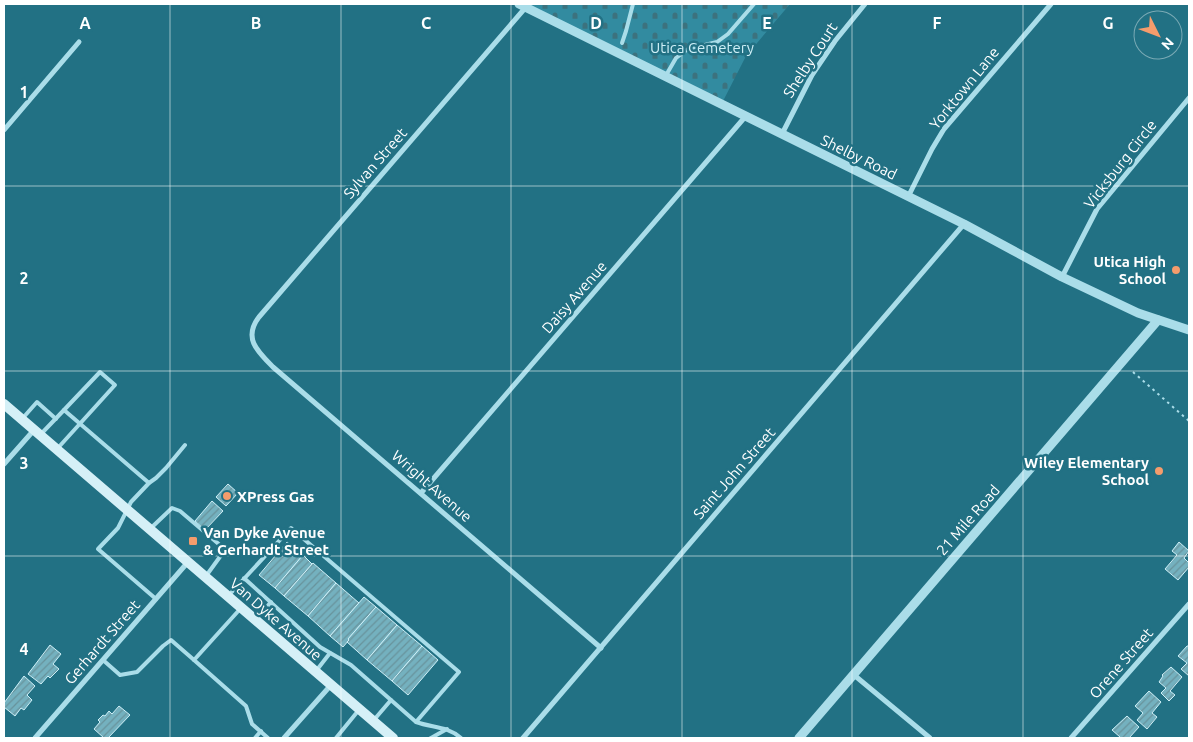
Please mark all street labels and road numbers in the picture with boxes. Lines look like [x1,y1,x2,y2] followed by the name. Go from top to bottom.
[779,19,841,101] street label: Shelby Court
[926,44,1002,132] street label: Yorktown Lane
[1080,116,1160,212] street label: Vicksburg Circle
[340,124,410,202] street label: Sylvan Street
[818,131,900,183] street label: Shelby Road
[538,258,610,336] street label: Daisy Avenue
[690,424,778,522] street label: Saint John Street
[389,447,475,525] street label: Wright Avenue
[933,481,1003,559] street label: 21 Mile Road
[227,574,325,664] street label: Van Dyke Avenue
[61,596,143,688] street label: Gerhardt Street
[1086,624,1156,702] street label: Orene Street

